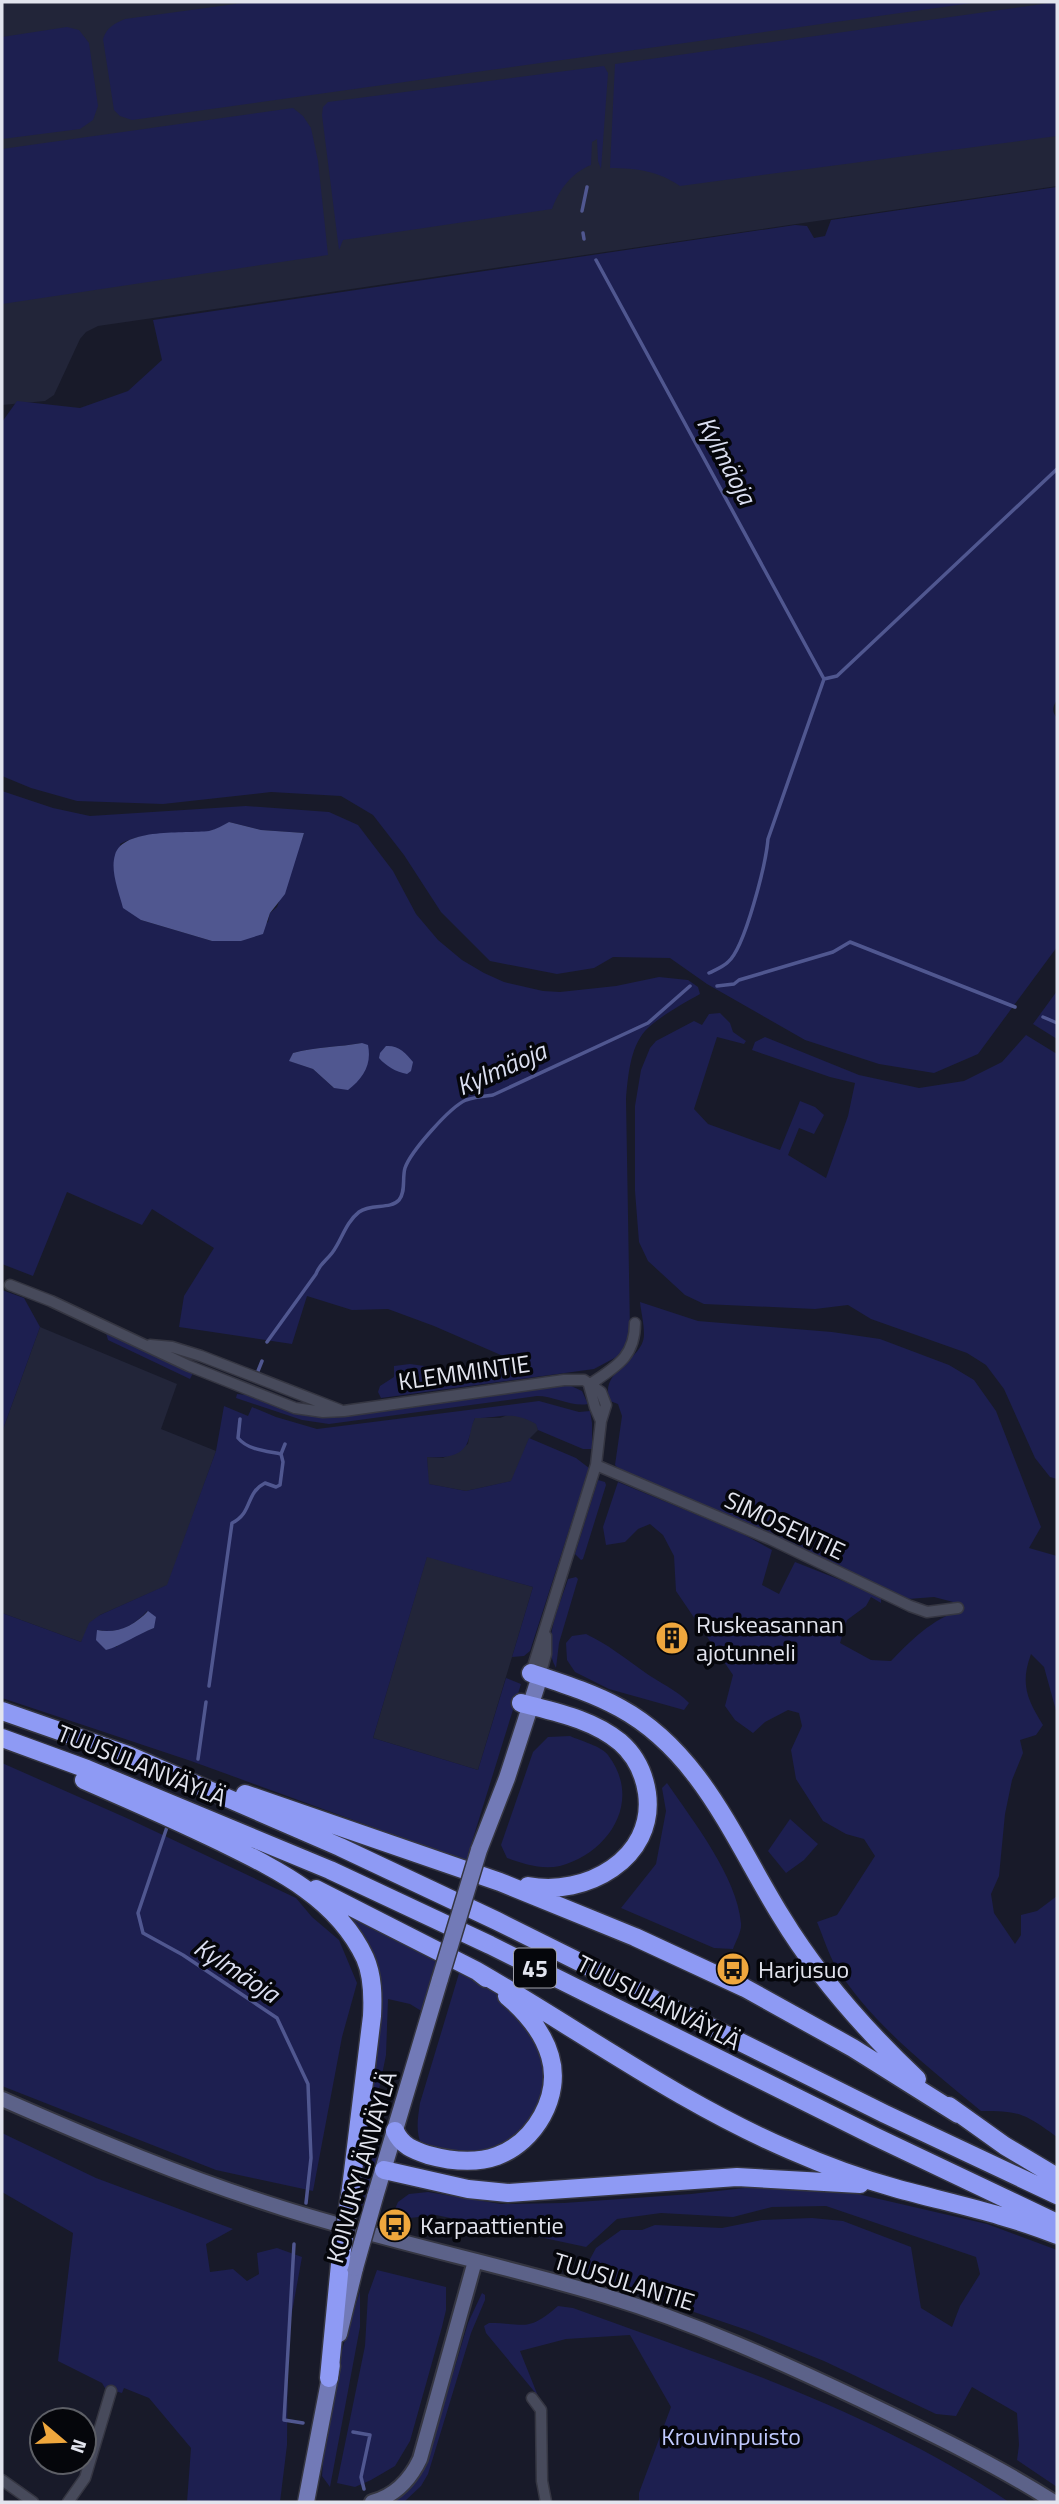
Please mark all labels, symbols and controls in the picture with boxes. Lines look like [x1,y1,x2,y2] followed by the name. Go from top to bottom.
[687,409,767,513] water label: Kylmäoja
[450,1030,554,1105] water label: Kylmäoja
[396,1345,532,1399] street label: KLEMMINTIE
[719,1481,851,1569] street label: SIMOSENTIE
[696,1606,844,1670] place label: Ruskeasannan ajotunneli
[653,1619,691,1657] building icon: Ruskeasannan ajotunneli
[52,1715,232,1815] street label: TUUSULANVÄYLÄ
[187,1928,289,2013] water label: Kylmäoja
[571,1945,747,2059] street label: TUUSULANVÄYLÄ
[514,1949,556,1988] road number: 45
[714,1950,752,1988] bus stop icon: Harjusuo
[758,1951,849,1987] place label: Harjusuo
[316,2067,406,2267] street label: KOIVUKYLÄNVÄYLÄ
[376,2206,414,2244] bus stop icon: Karpaattientie
[420,2207,564,2243] place label: Karpaattientie
[549,2242,699,2320] street label: TUUSULANTIE
[28,2406,98,2476] north arrow
[661,2418,801,2454] park label: Krouvinpuisto
[64,2436,95,2458] text: N

